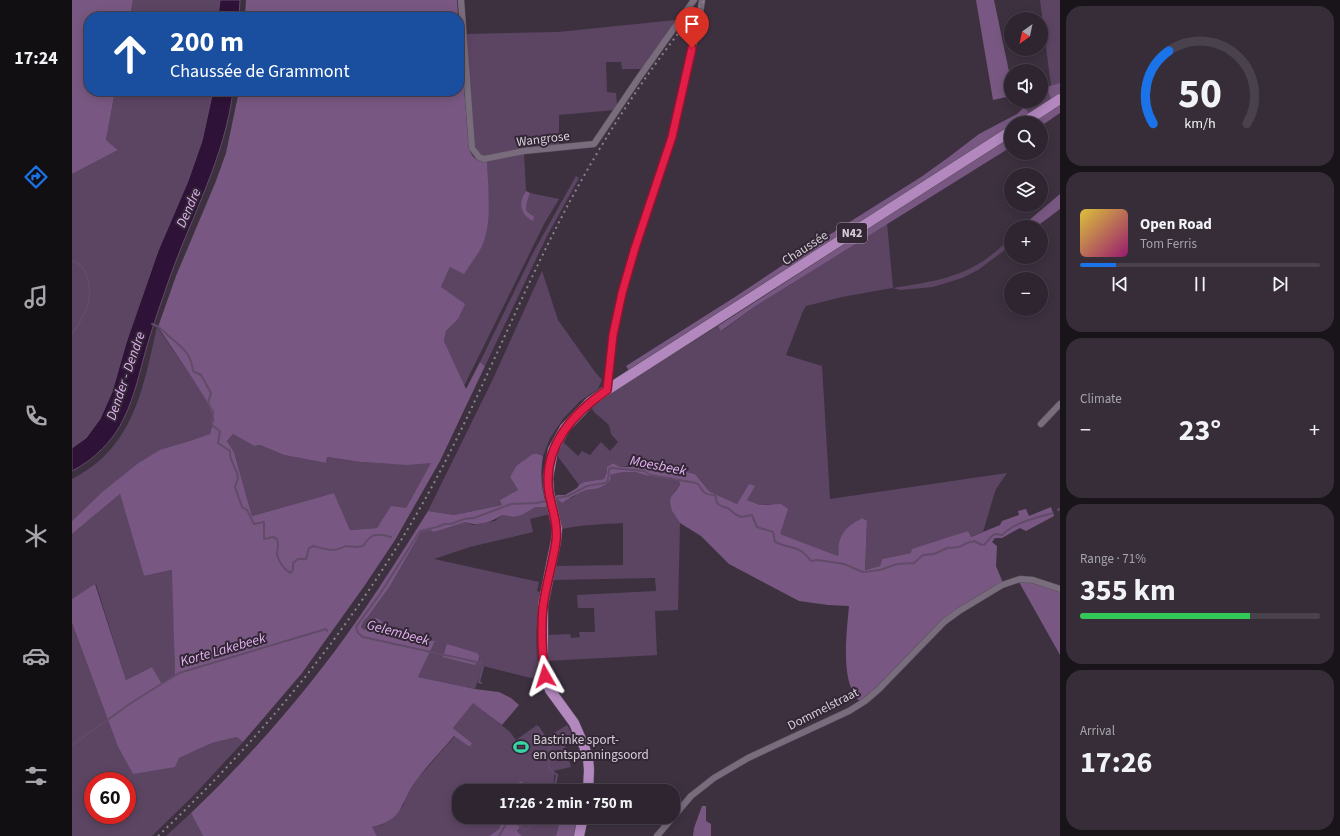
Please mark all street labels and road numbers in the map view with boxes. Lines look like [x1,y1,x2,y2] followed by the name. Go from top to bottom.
[515,127,571,151] street label: Wangrose
[837,223,867,243] road number: N42
[778,226,832,270] street label: Chaussée
[784,683,862,735] street label: Dommelstraat

